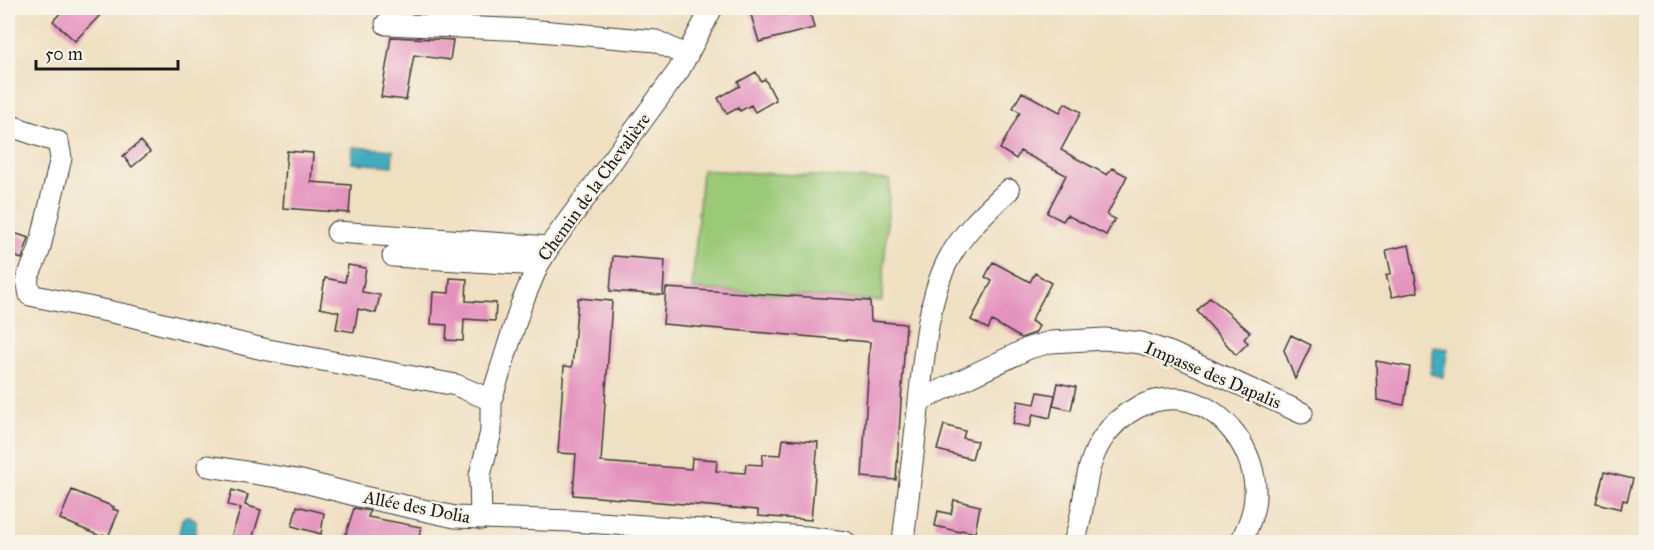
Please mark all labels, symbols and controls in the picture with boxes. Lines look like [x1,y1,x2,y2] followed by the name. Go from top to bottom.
[36,33,178,71] scale bar
[45,43,83,65] text: 50 m
[533,109,655,265] street label: Chemin de la Chevalière
[1142,336,1284,414] street label: Impasse des Dapalis
[361,486,473,528] street label: Allée des Dolia

